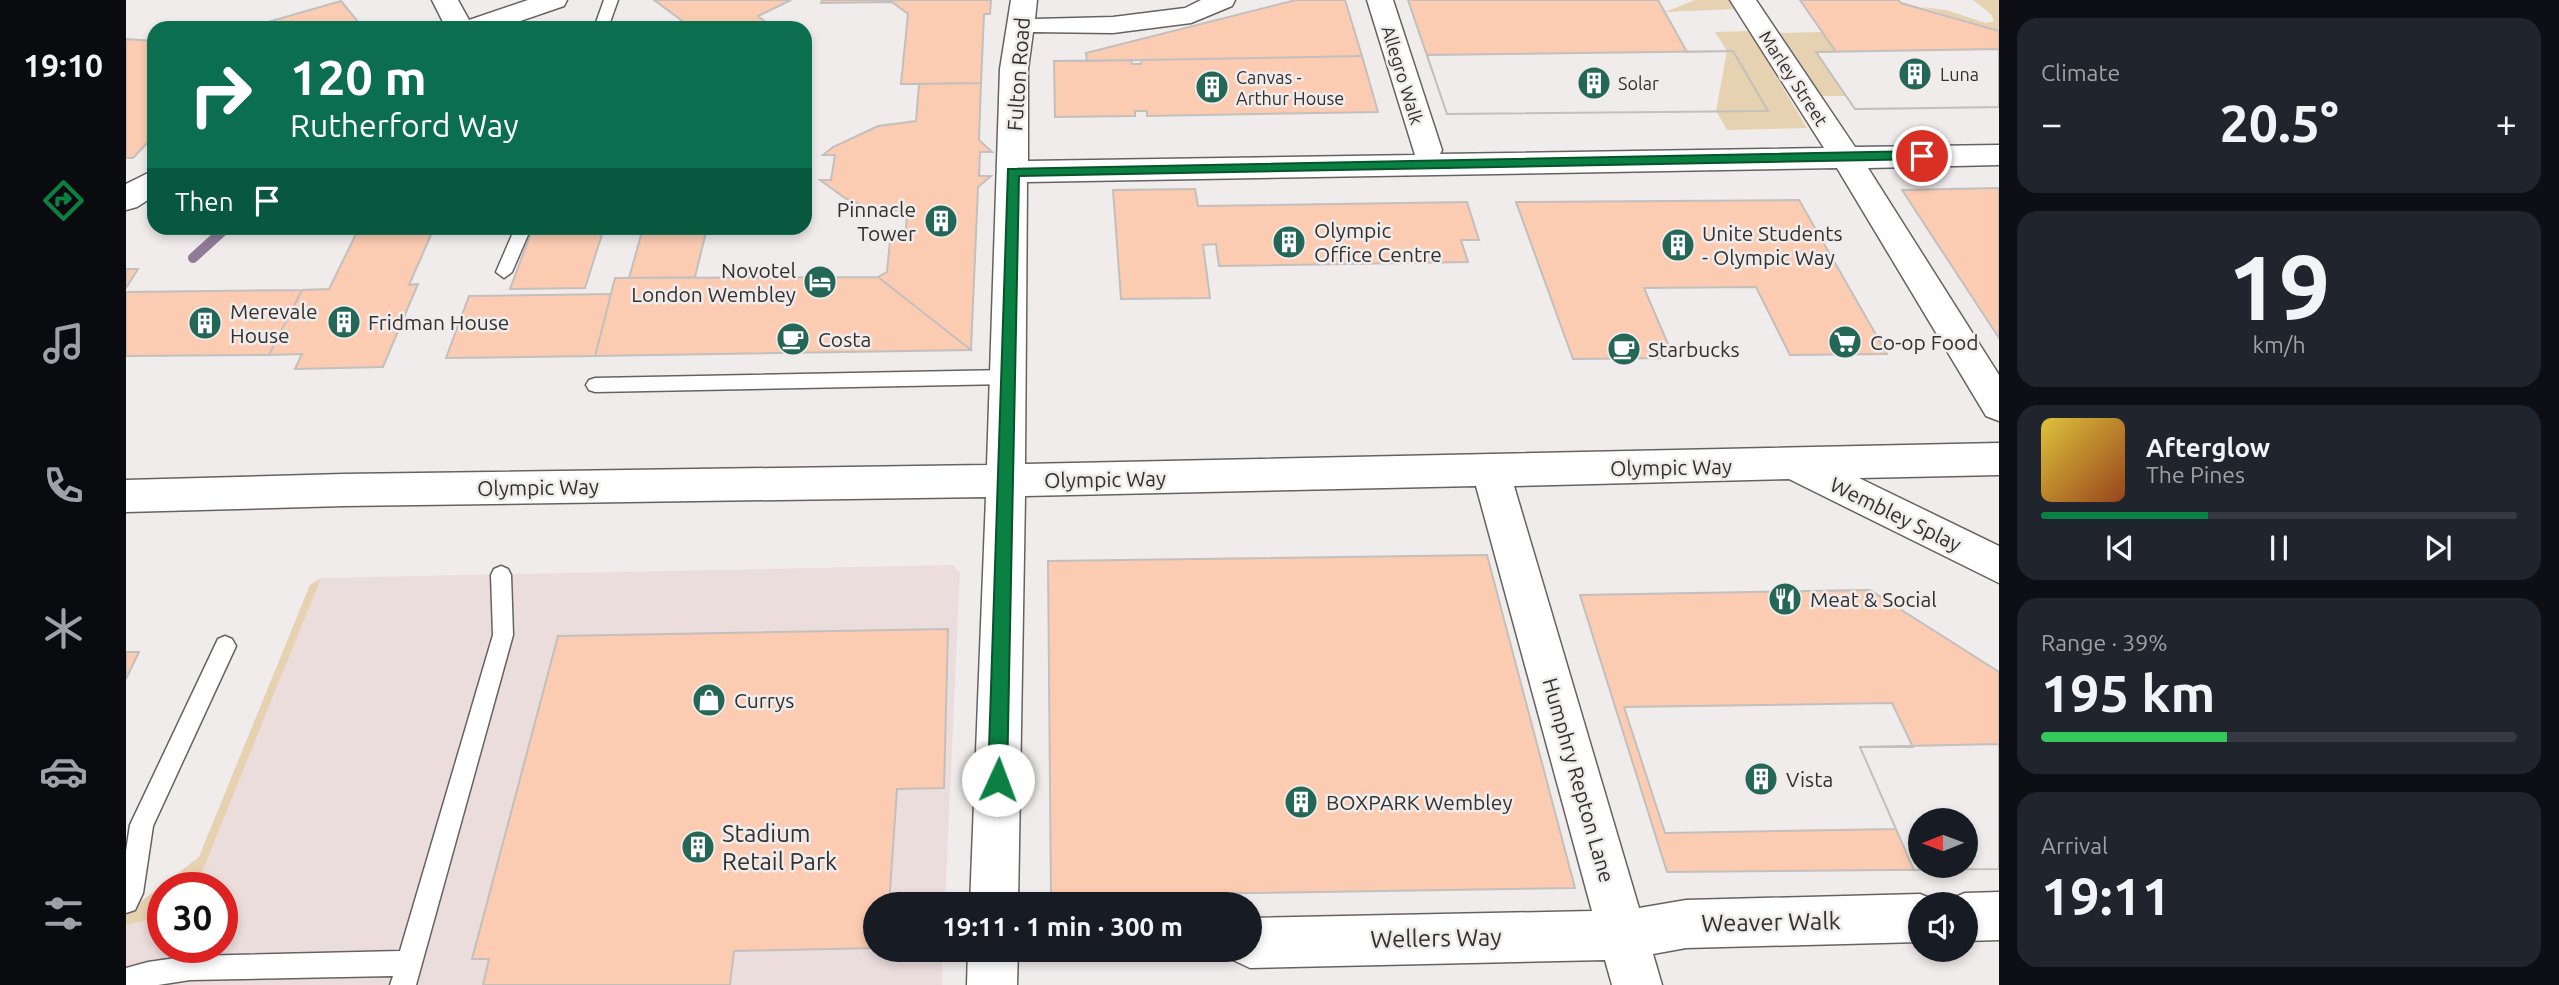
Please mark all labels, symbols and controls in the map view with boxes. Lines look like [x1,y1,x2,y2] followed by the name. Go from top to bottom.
[1002,16,1034,132] street label: Fulton Road
[1378,23,1428,127] street label: Allegro Walk
[1756,27,1832,129] street label: Marley Street
[23,47,103,83] text: 19:10
[175,49,266,140] icon: right
[290,49,427,104] text: 120 m
[1896,55,1934,93] building icon: Luna
[2041,60,2120,85] text: Climate
[1575,64,1613,102] building icon: Solar
[1940,64,1979,84] place label: Luna
[1236,67,1344,108] place label: Canvas - Arthur House
[1193,68,1231,106] building icon: Canvas - Arthur House
[1618,73,1659,93] place label: Solar
[2219,94,2339,152] text: 20.5°
[2041,102,2062,144] text: −
[2496,102,2517,144] text: +
[290,107,519,143] text: Rutherford Way
[1892,126,1952,186] pin
[1903,137,1941,175] icon: arrive
[39,176,88,225] icon: directions
[248,182,286,220] icon: arrive
[175,187,234,216] text: Then
[837,197,916,245] place label: Pinnacle Tower
[922,202,960,240] building icon: Pinnacle Tower
[1314,218,1442,266] place label: Olympic Office Centre
[1702,221,1843,269] place label: Unite Students - Olympic Way
[1270,223,1308,261] building icon: Olympic Office Centre
[1659,226,1697,264] building icon: Unite Students - Olympic Way
[2228,235,2330,337] text: 19
[631,258,796,306] place label: Novotel London Wembley
[801,263,839,301] hotel icon: Novotel London Wembley
[230,299,318,347] place label: Merevale House
[325,303,363,341] building icon: Fridman House
[186,304,224,342] building icon: Merevale House
[368,310,509,334] place label: Fridman House
[39,319,88,368] icon: music
[774,320,812,358] cafe icon: Costa
[1826,323,1864,361] supermarket icon: Co-op Food
[818,327,871,351] place label: Costa
[1605,330,1643,368] cafe icon: Starbucks
[1870,330,1979,354] place label: Co-op Food
[2252,332,2306,357] text: km/h
[1648,337,1740,361] place label: Starbucks
[2146,433,2270,462] text: Afterglow
[1610,454,1732,480] street label: Olympic Way
[39,461,88,510] icon: phone
[2146,462,2245,487] text: The Pines
[1044,466,1166,492] street label: Olympic Way
[1827,472,1965,556] street label: Wembley Splay
[477,474,599,500] street label: Olympic Way
[2101,529,2139,567] icon: previous
[2260,529,2298,567] icon: pause
[2419,529,2457,567] icon: next
[1766,580,1804,618] restaurant icon: Meat & Social
[1810,587,1937,611] place label: Meat & Social
[39,604,88,653] icon: climate
[2041,630,2168,655] text: Range · 39%
[2041,664,2215,722] text: 195 km
[1538,675,1620,885] street label: Humphry Repton Lane
[690,681,728,719] shop icon: Currys
[734,688,794,712] place label: Currys
[961,743,1035,817] position arrow
[39,747,88,796] icon: car
[1742,760,1780,798] building icon: Vista
[1786,767,1833,791] place label: Vista
[1282,783,1320,821] building icon: BOXPARK Wembley
[1326,790,1513,814] place label: BOXPARK Wembley
[1908,808,1978,878] north arrow
[1908,808,1978,962] map controls
[722,820,837,875] place label: Stadium Retail Park
[679,828,717,866] building icon: Stadium Retail Park
[2041,833,2108,858] text: Arrival
[2041,867,2171,925] text: 19:11
[147,872,238,963] speed limit sign: 30
[39,889,88,938] icon: filters
[1908,892,1978,962] button: sound
[1701,907,1841,937] street label: Weaver Walk
[942,912,1183,941] text: 19:11 · 1 min · 300 m
[1370,923,1502,953] street label: Wellers Way

